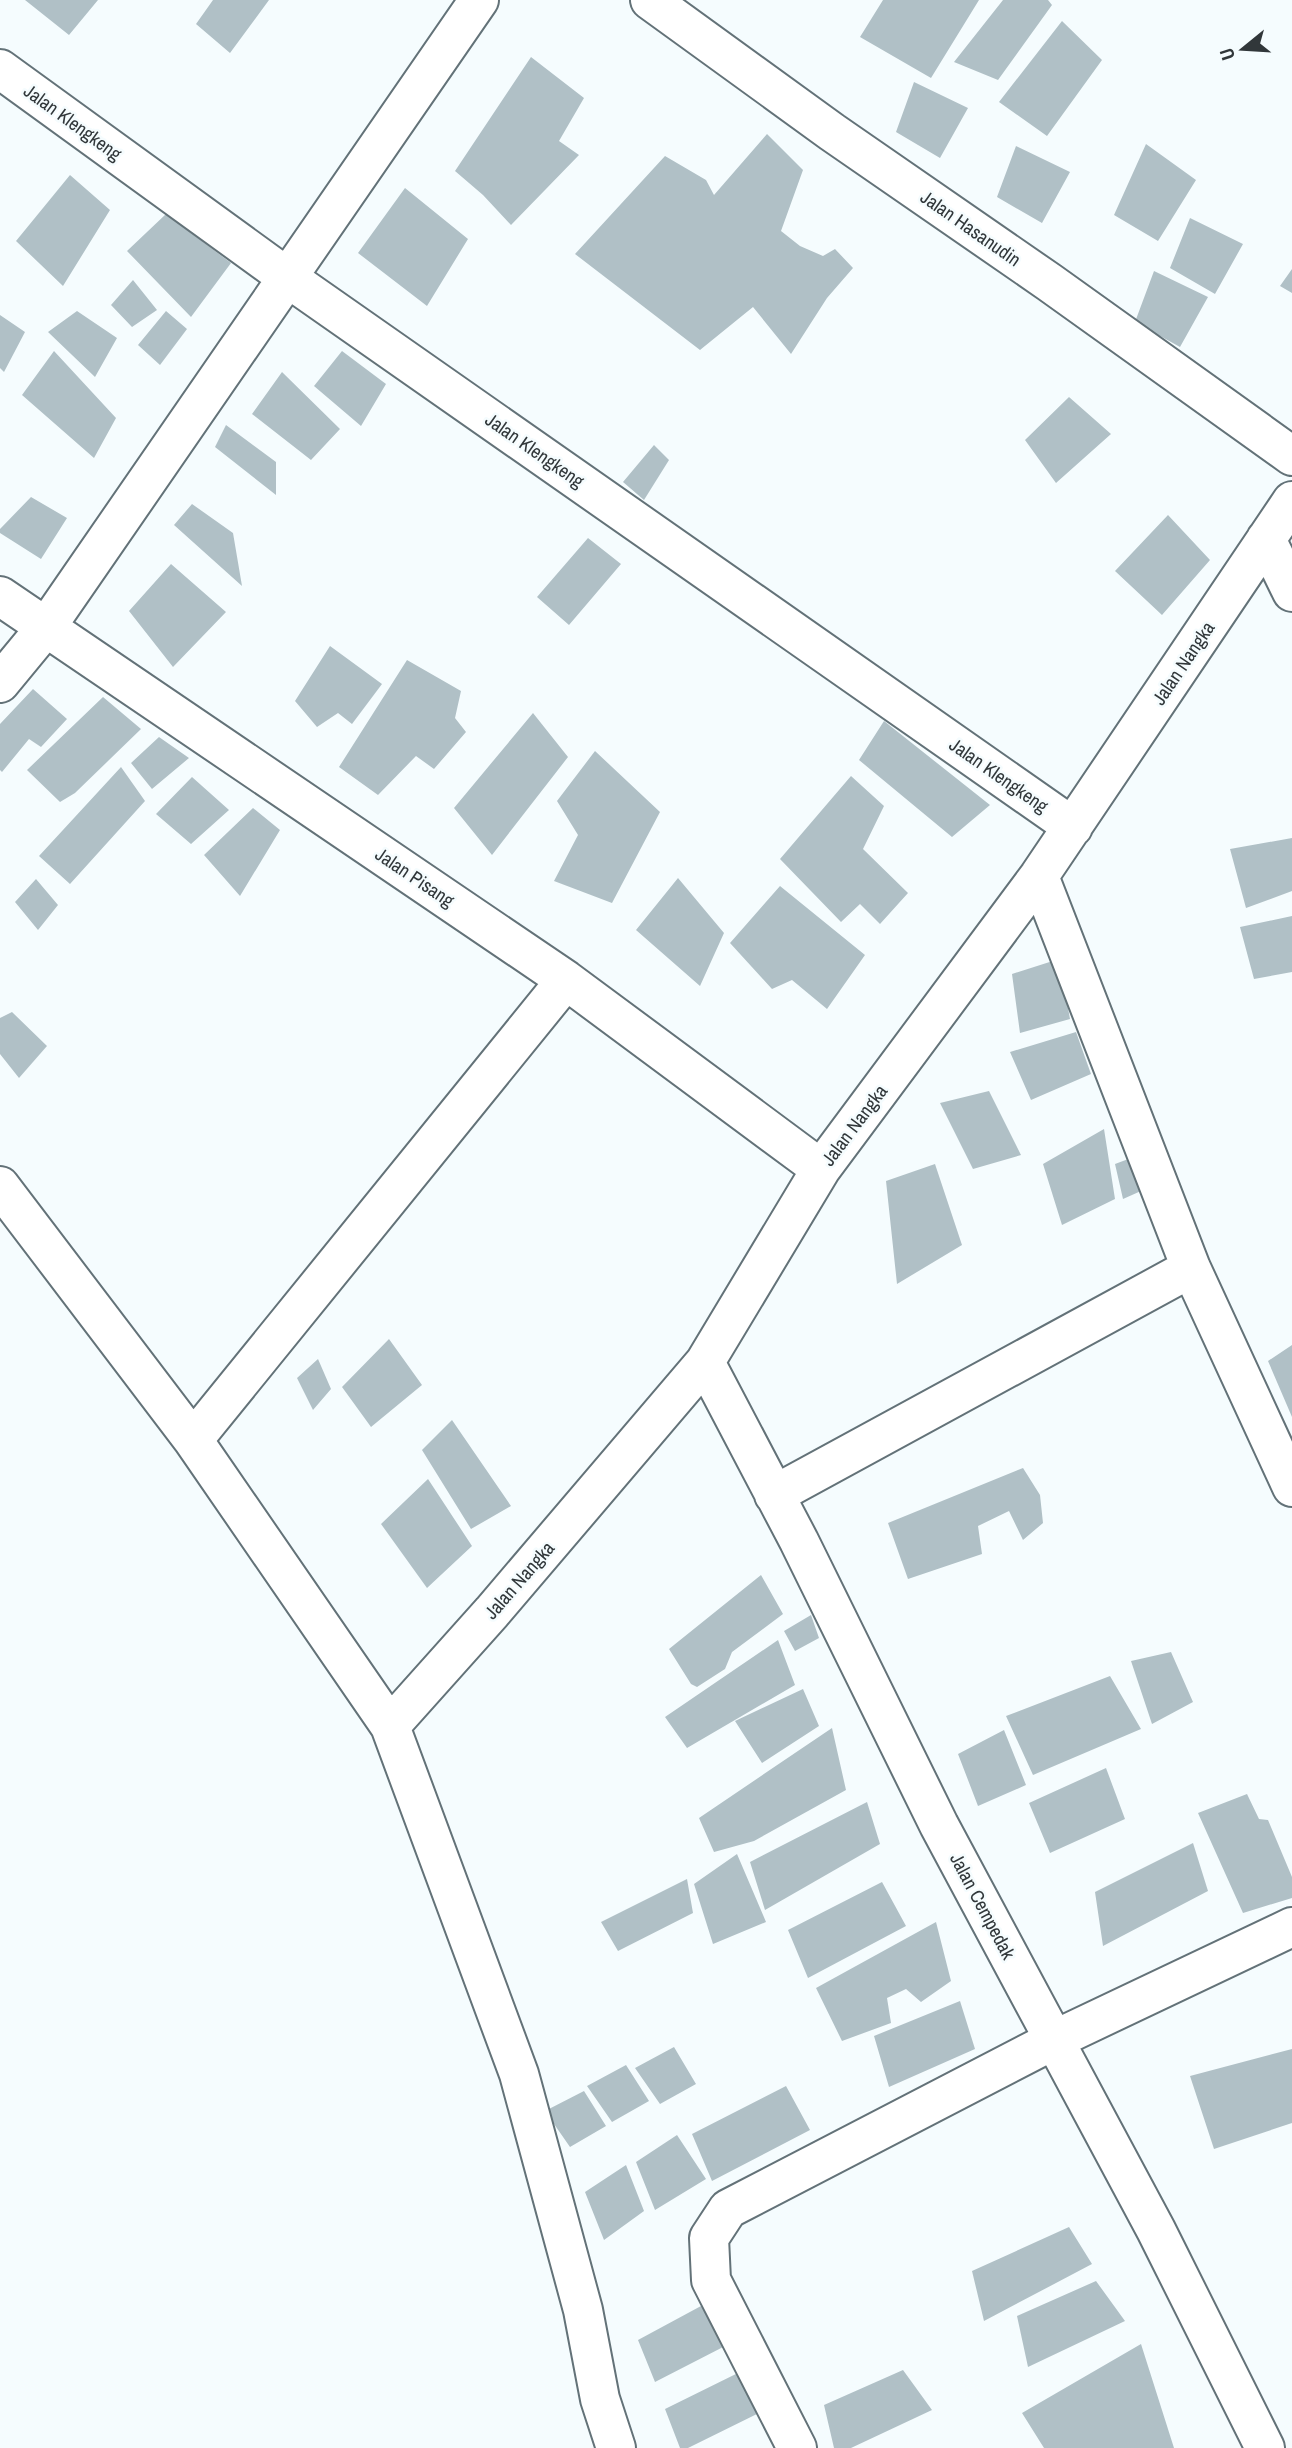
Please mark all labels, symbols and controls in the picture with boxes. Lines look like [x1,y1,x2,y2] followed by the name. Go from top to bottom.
[1208,14,1278,84] north arrow
[1213,45,1241,64] text: U
[19,78,128,167] street label: Jalan Klengkeng
[916,184,1026,272] street label: Jalan Hasanudin
[480,406,590,494] street label: Jalan Klengkeng
[1146,616,1221,710] street label: Jalan Nangka
[944,731,1054,819] street label: Jalan Klengkeng
[370,841,460,913] street label: Jalan Pisang
[815,1079,893,1171] street label: Jalan Nangka
[478,1535,560,1624] street label: Jalan Nangka
[944,1848,1022,1964] street label: Jalan Cempedak

